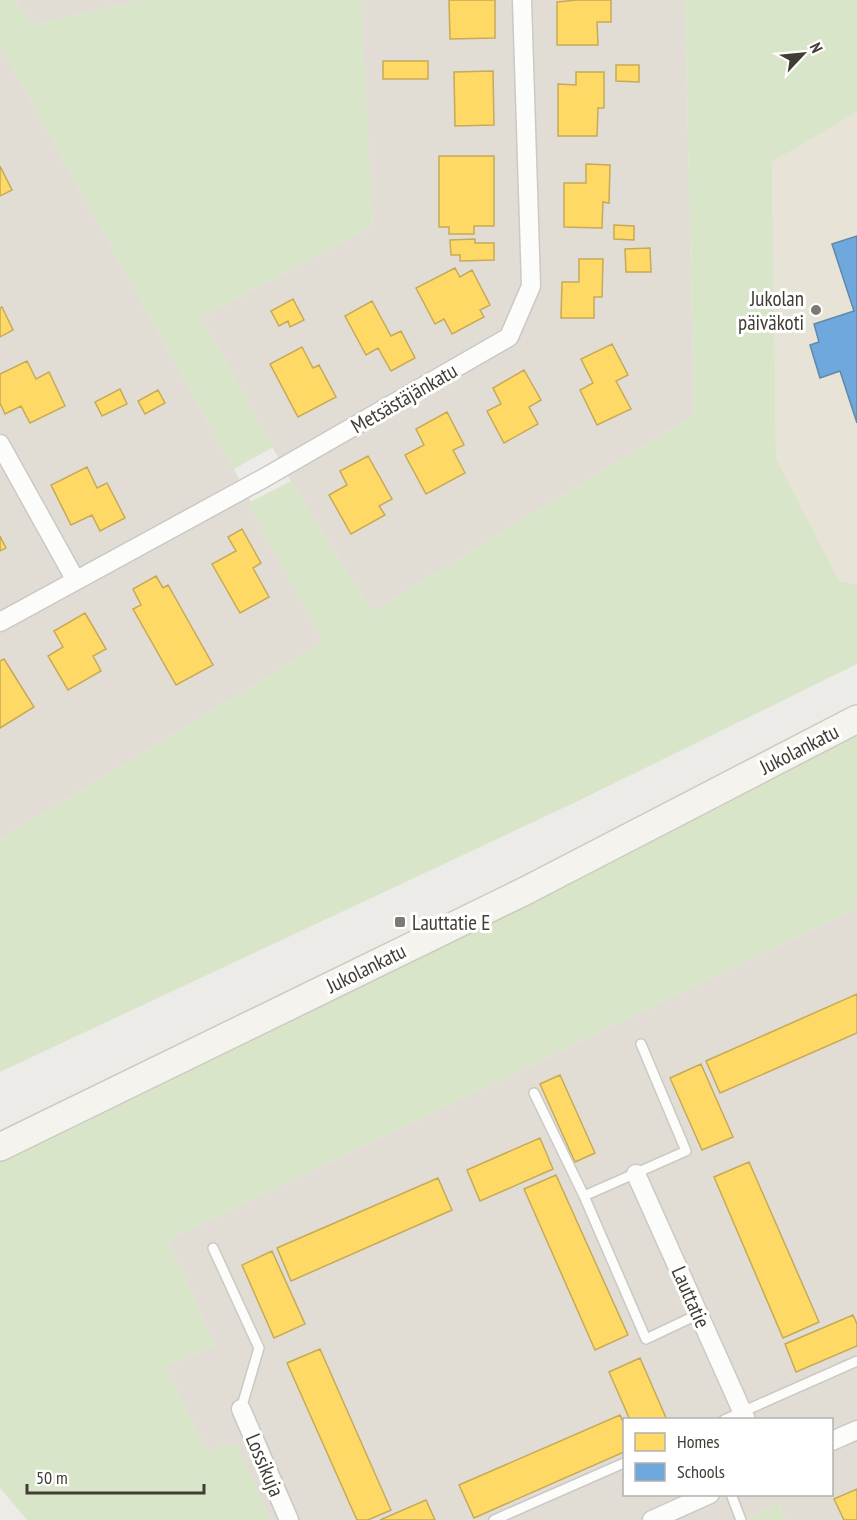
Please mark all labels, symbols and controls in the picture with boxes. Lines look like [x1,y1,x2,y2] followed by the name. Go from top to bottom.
[773,24,833,84] north arrow
[806,39,827,56] text: N
[738,285,804,336] place label: Jukolan päiväkoti
[809,303,823,317] marker: Jukolan päiväkoti
[346,357,462,439] street label: Metsästäjänkatu
[754,718,843,781] street label: Jukolankatu
[412,909,490,936] place label: Lauttatie E
[393,915,407,929] marker: Lauttatie E
[321,937,410,999] street label: Jukolankatu
[665,1262,717,1332] street label: Lauttatie
[623,1418,833,1496] legend
[240,1429,290,1501] street label: Lossikuja
[677,1430,720,1453] text: Homes
[27,1457,204,1495] scale bar
[677,1460,725,1483] text: Schools
[36,1466,68,1489] text: 50 m

